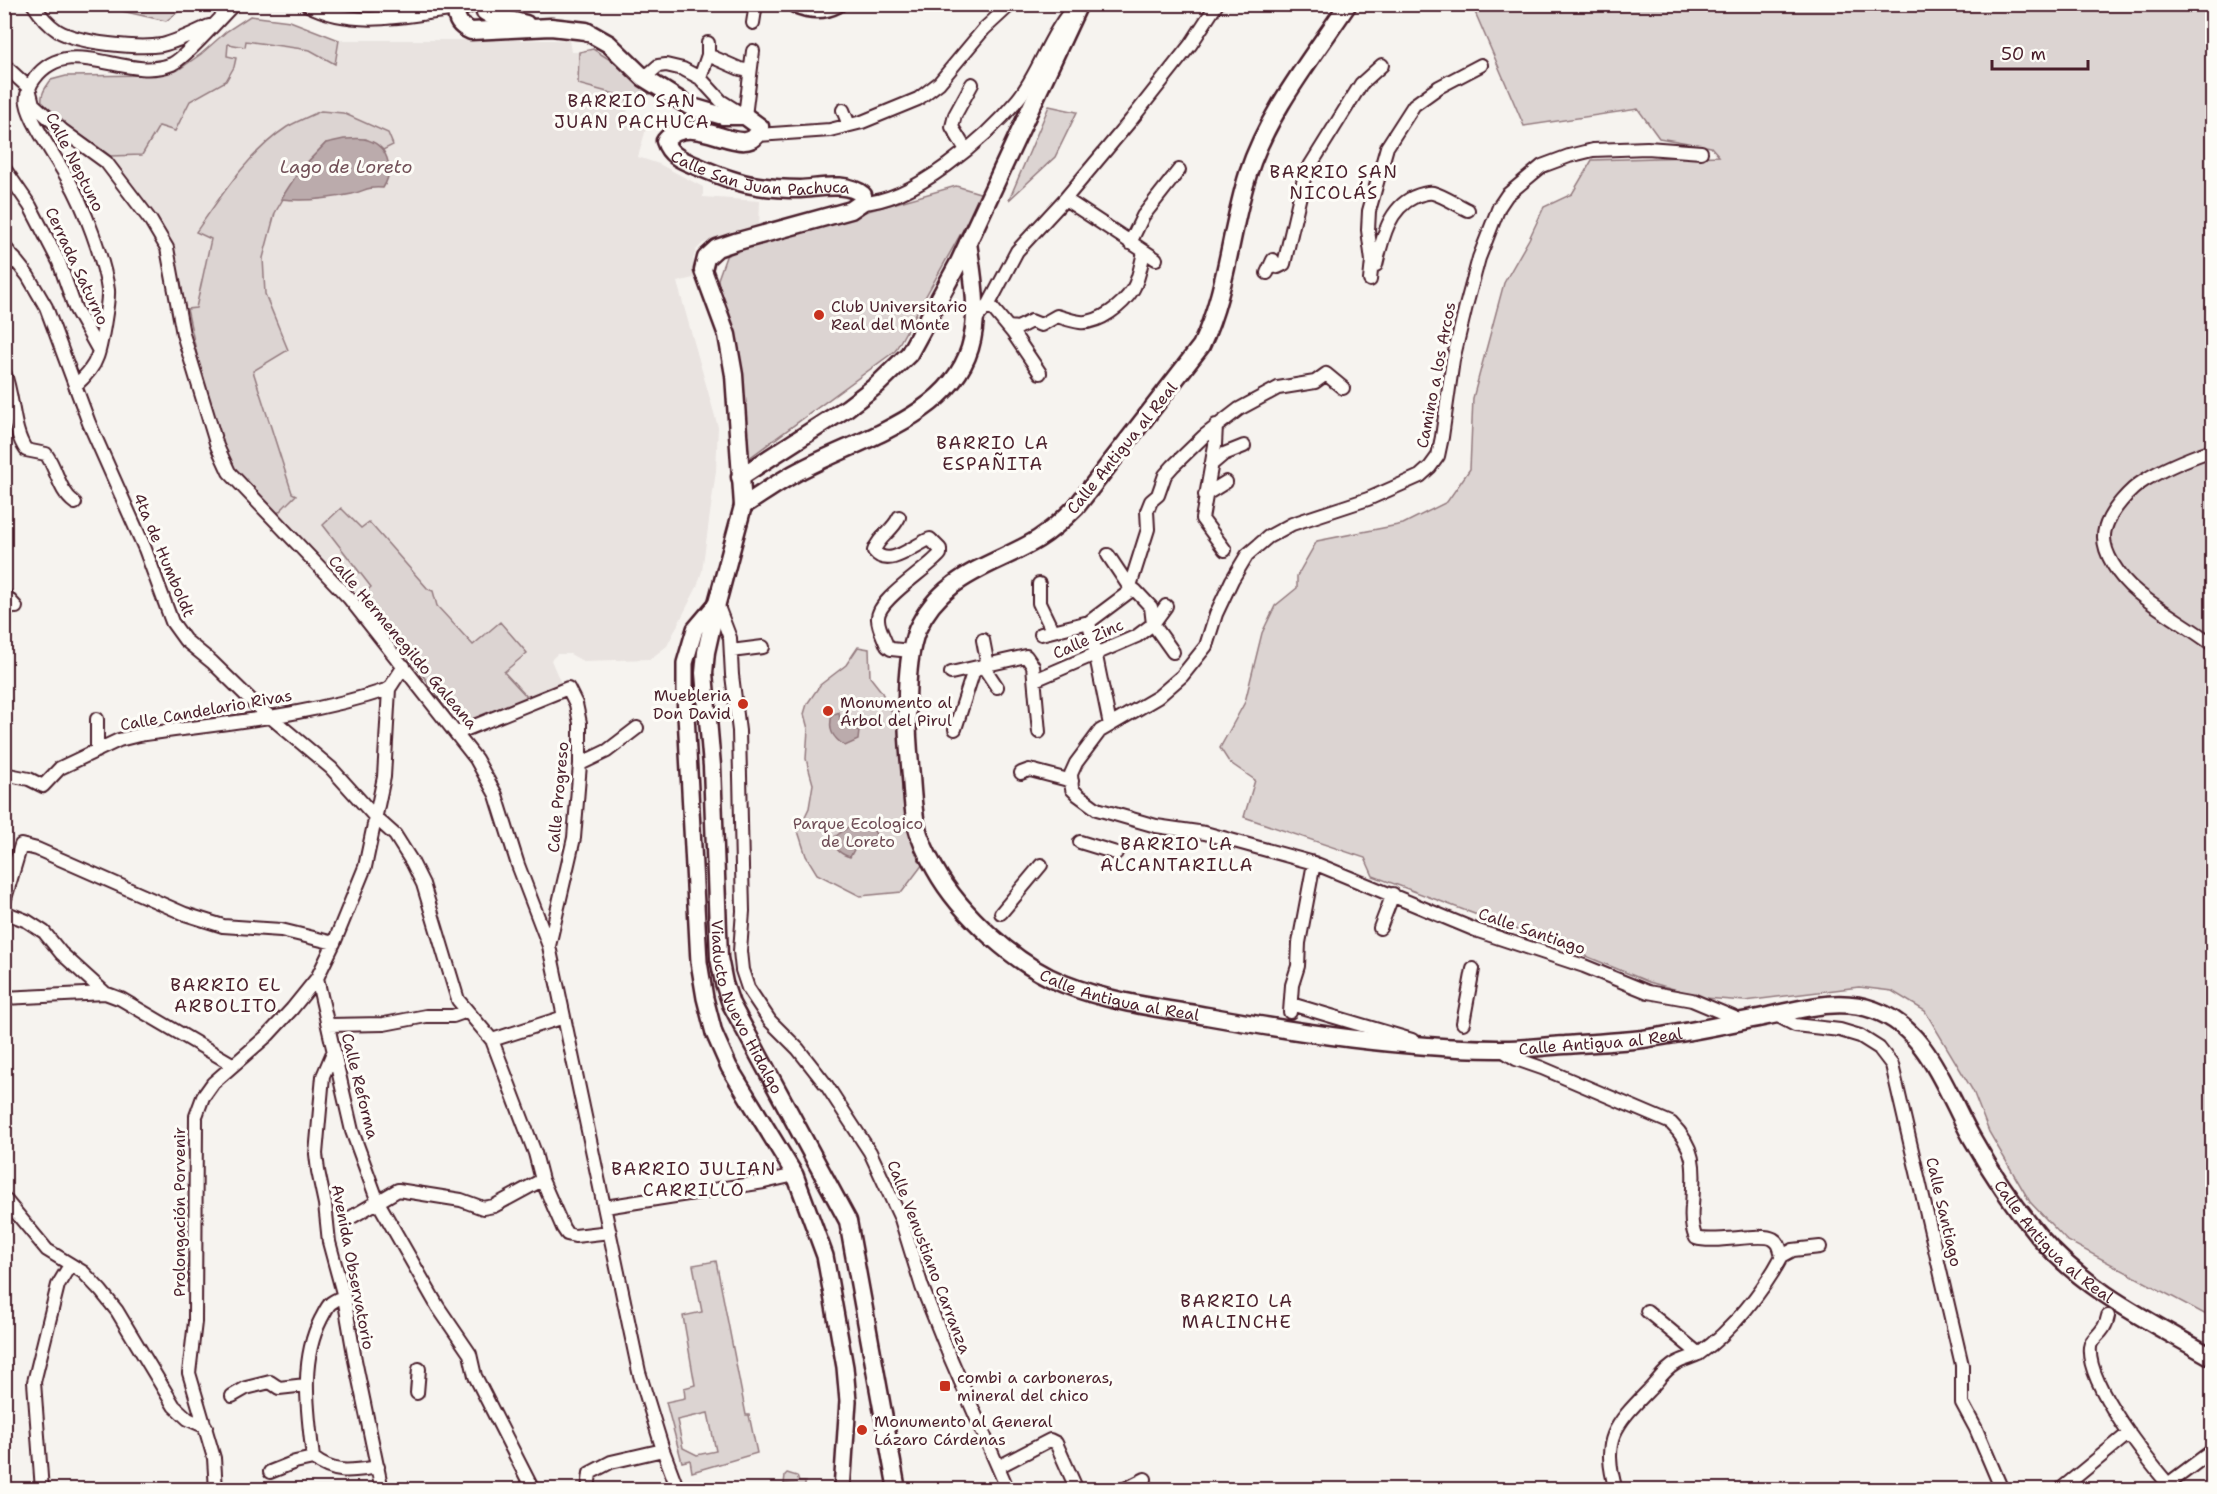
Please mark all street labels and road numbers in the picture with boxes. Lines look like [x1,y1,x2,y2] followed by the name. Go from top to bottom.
[41,109,109,215] street label: Calle Neptuno
[667,145,852,200] street label: Calle San Juan Pachuca
[40,204,114,328] street label: Cerrada Saturno
[1412,300,1460,450] street label: Camino a los Arcos
[1062,377,1182,518] street label: Calle Antigua al Real
[128,490,200,620] street label: 4ta de Humboldt
[324,551,482,733] street label: Calle Hermenegildo Galeana
[1049,614,1127,664] street label: Calle Zinc
[118,685,294,735] street label: Calle Candelario Rivas
[543,741,573,853] street label: Calle Progreso
[1476,903,1588,959] street label: Calle Santiago
[707,919,788,1097] street label: Viaducto Nuevo Hidalgo
[1036,964,1201,1025] street label: Calle Antigua al Real
[1518,1022,1684,1059] street label: Calle Antigua al Real
[337,1031,383,1141] street label: Calle Reforma
[169,1127,190,1297] street label: Prolongación Porvenir
[1921,1155,1967,1269] street label: Calle Santiago
[882,1157,976,1357] street label: Calle Venustiano Carranza
[1990,1176,2118,1307] street label: Calle Antigua al Real
[327,1183,379,1351] street label: Avenida Observatorio

